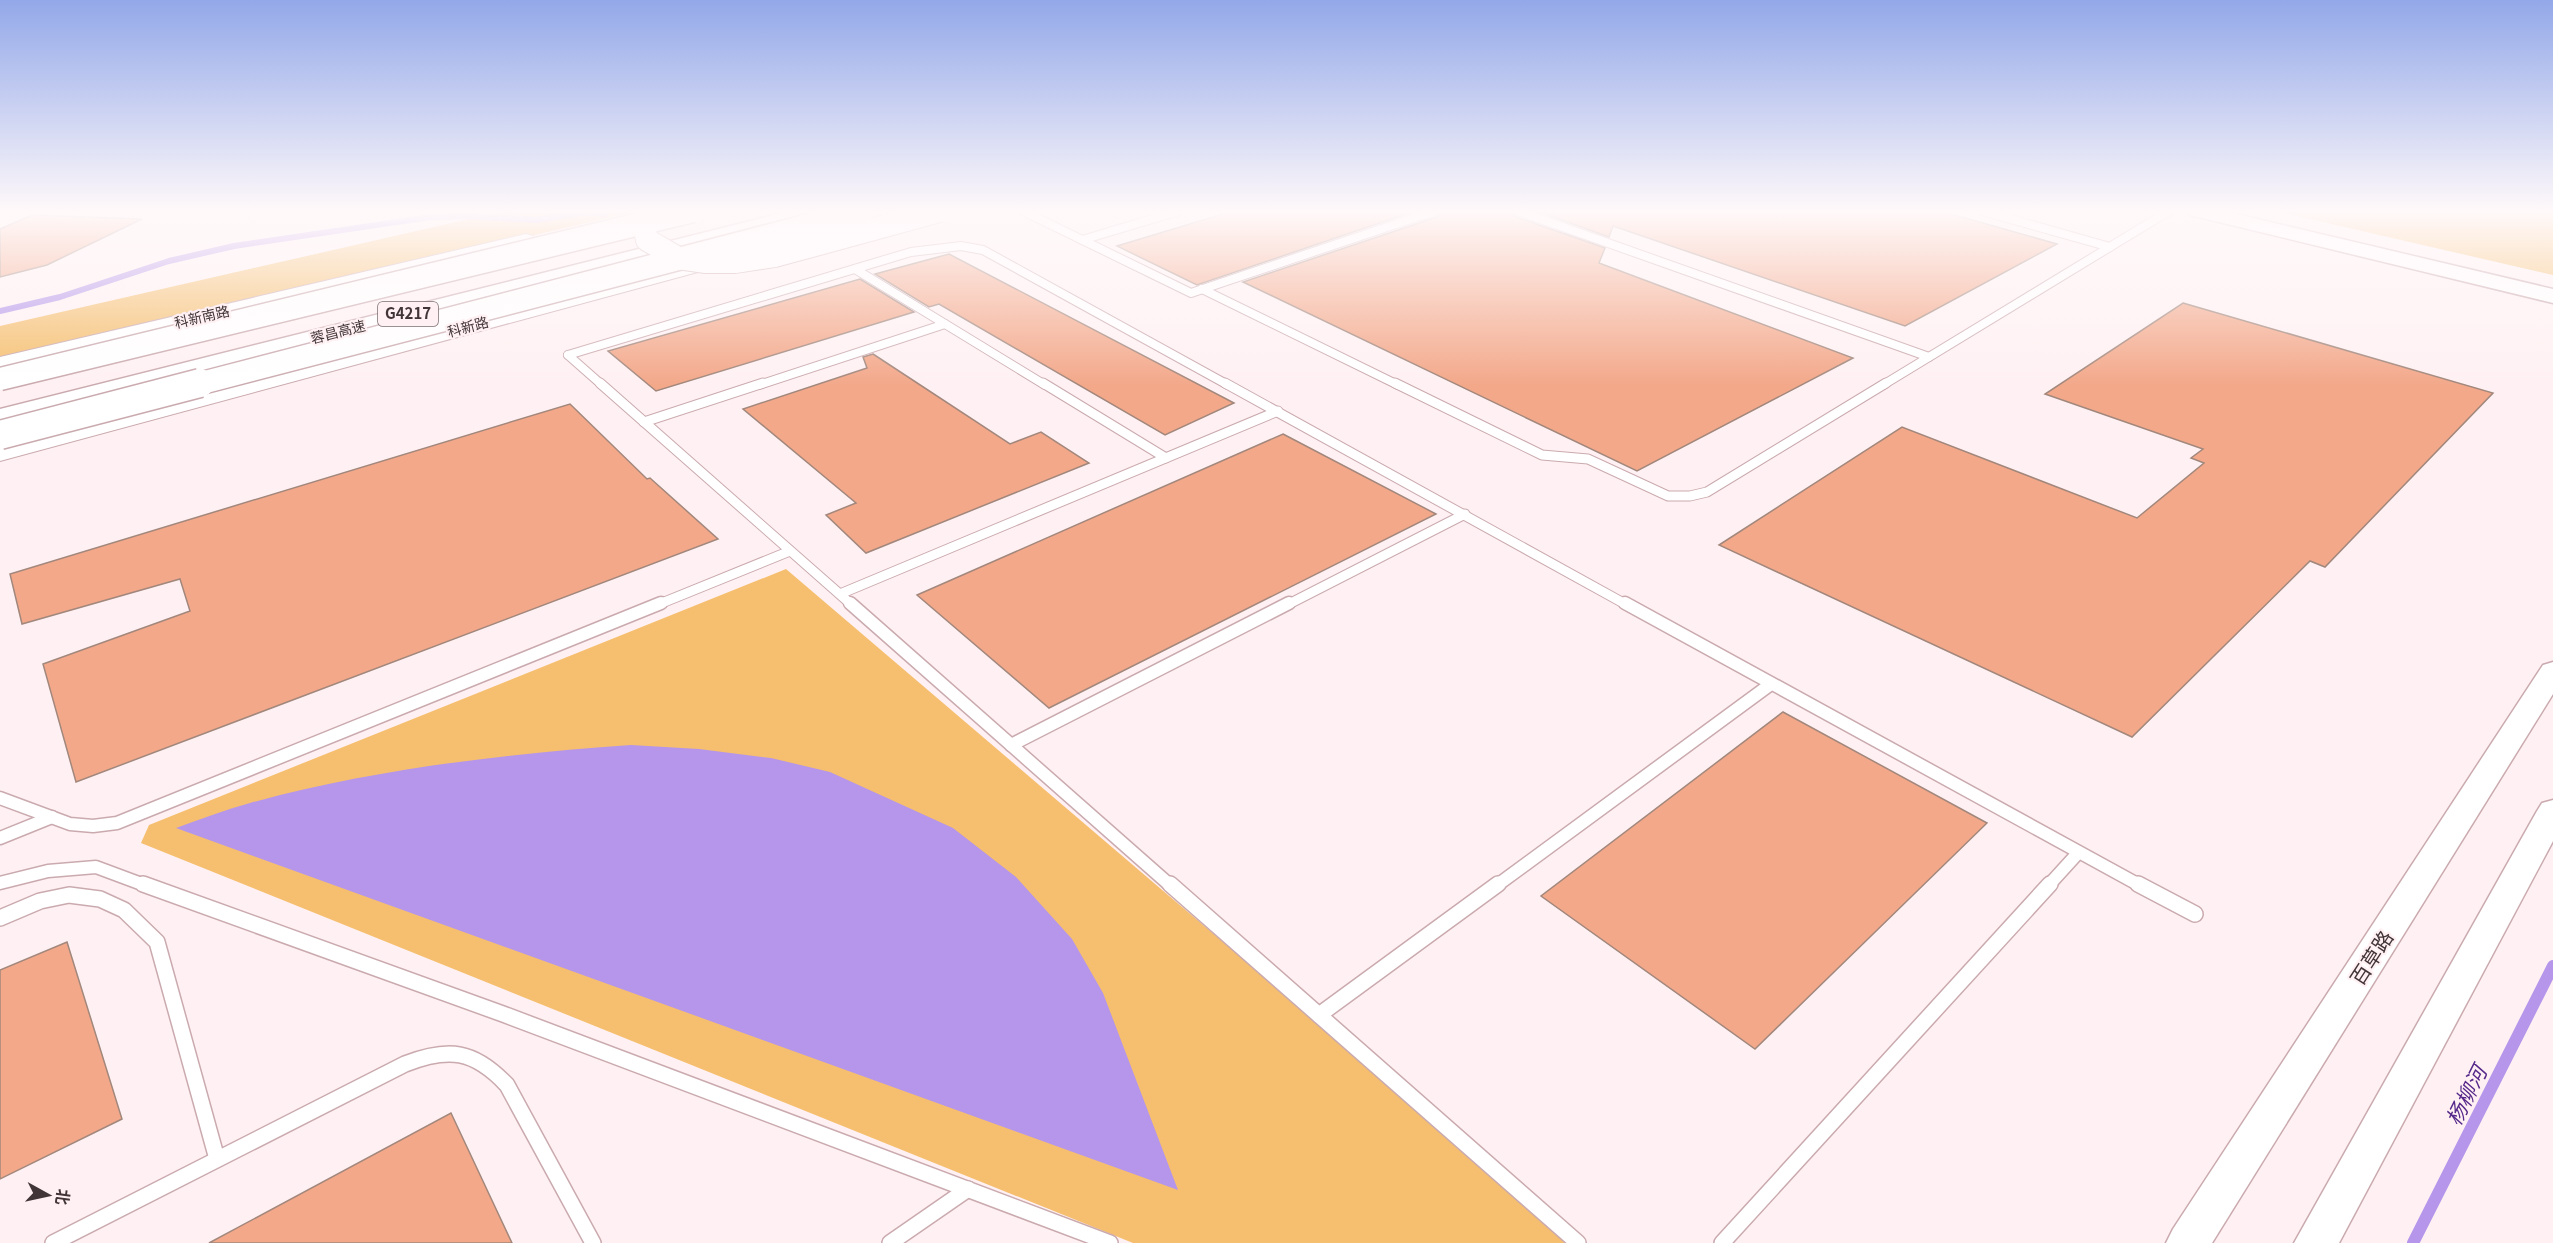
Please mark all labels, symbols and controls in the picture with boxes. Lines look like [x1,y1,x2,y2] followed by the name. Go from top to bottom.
[172,300,231,332] street label: 科新南路
[378,302,438,326] road number: G4217
[445,311,491,341] street label: 科新路
[308,315,367,348] street label: 蓉昌高速
[2342,924,2399,990] street label: 百草路
[2438,1057,2495,1130] water label: 杨柳河
[18,1165,78,1225] north arrow
[51,1188,77,1207] text: 北

